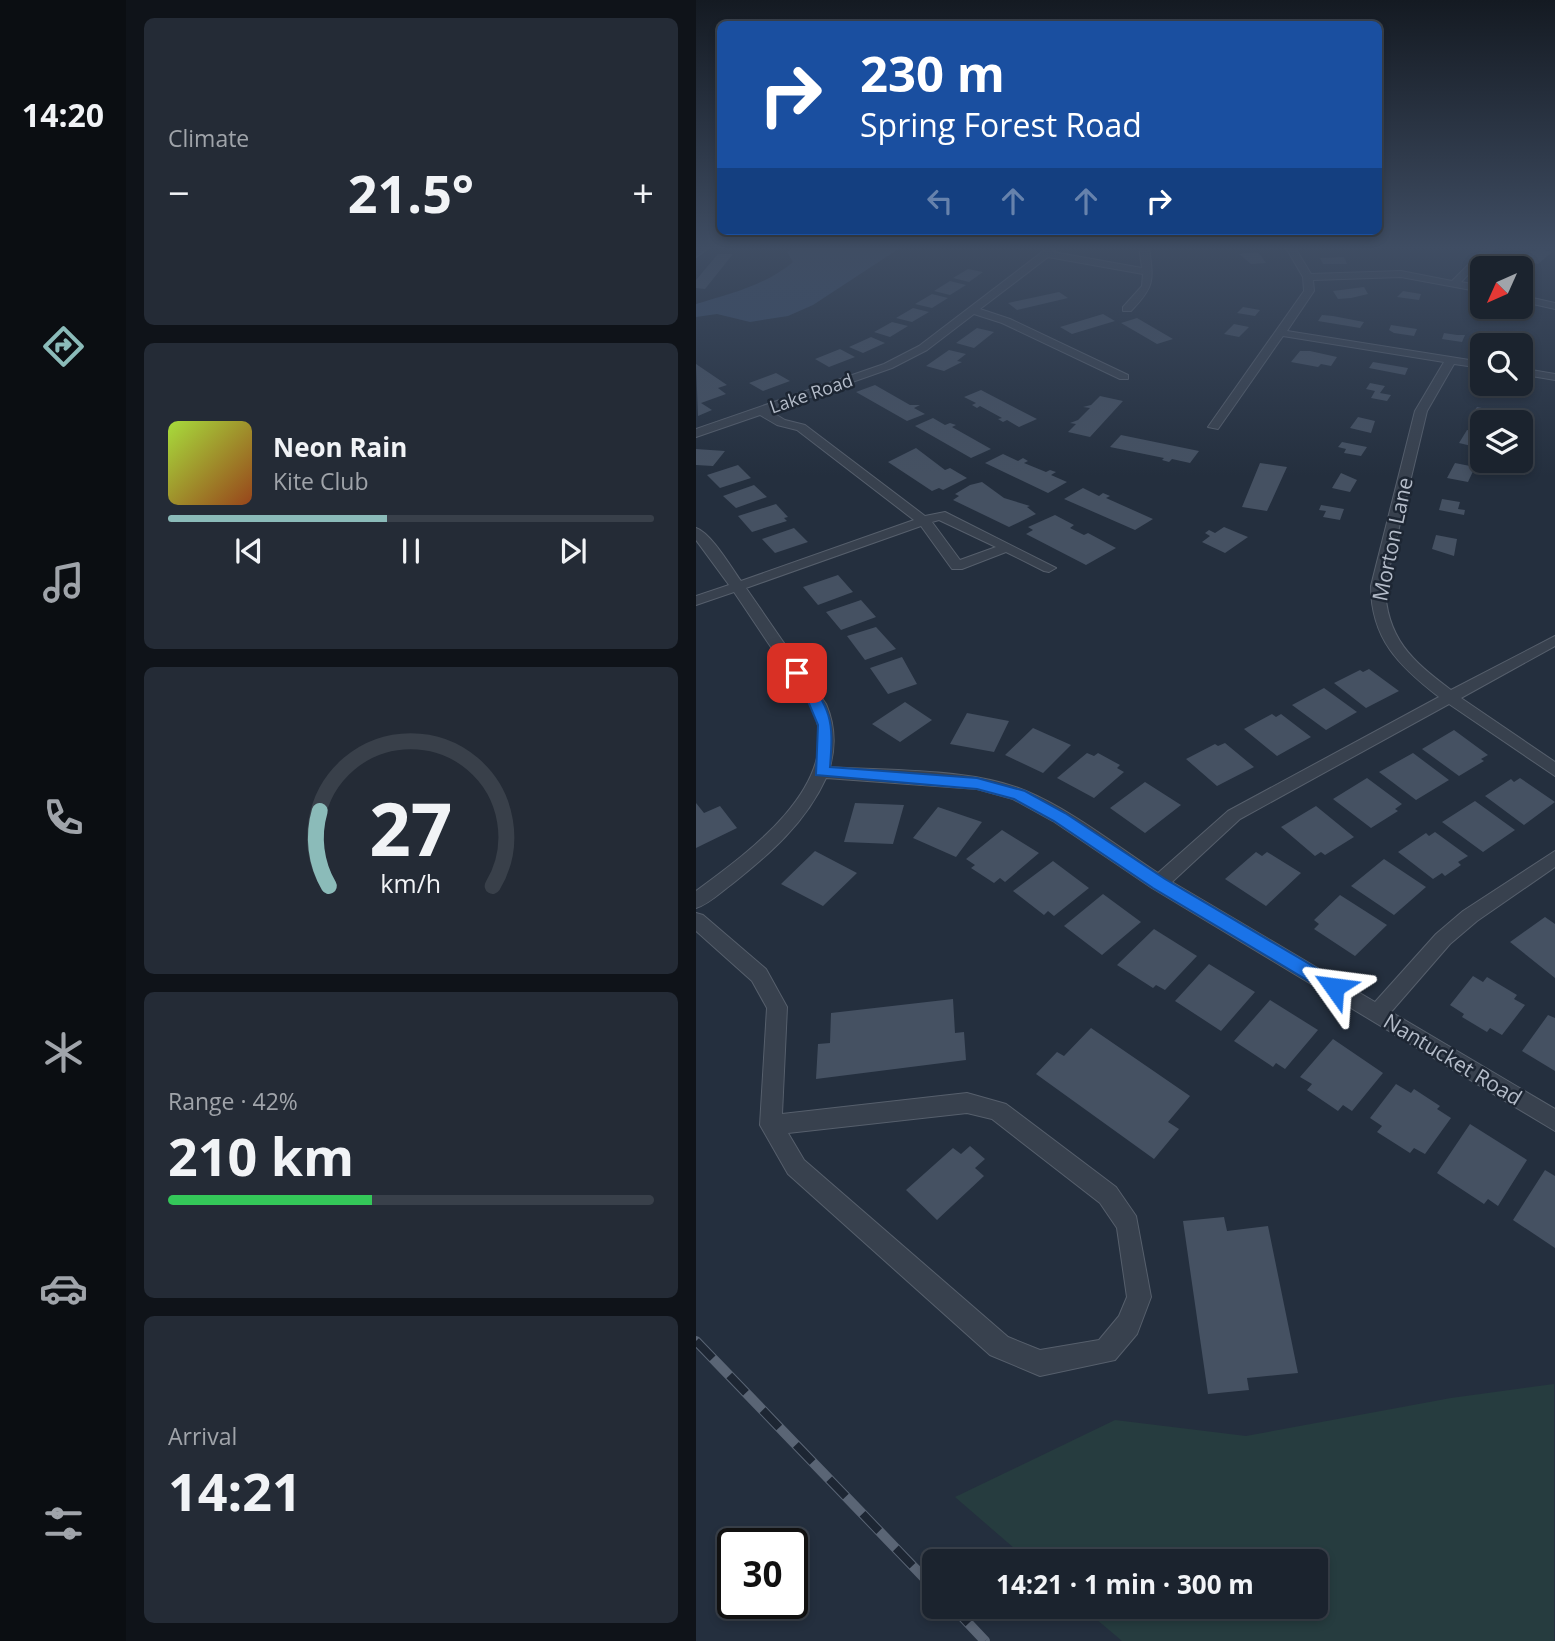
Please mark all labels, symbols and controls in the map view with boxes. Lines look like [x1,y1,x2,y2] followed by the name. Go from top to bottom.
[860,40,1005,106] text: 230 m
[745,49,836,140] icon: right
[22,93,104,136] text: 14:20
[860,103,1142,146] text: Spring Forest Road
[168,122,249,154] text: Climate
[348,157,474,228] text: 21.5°
[168,166,190,218] text: −
[632,166,654,218] text: +
[921,182,959,220] icon: left
[994,182,1032,220] icon: ahead
[1067,182,1105,220] icon: ahead
[1140,182,1178,220] icon: right
[1470,256,1532,318] north arrow
[1470,256,1533,473] map controls
[39,322,88,371] icon: directions
[1470,333,1533,396] button: search
[766,368,856,418] street label: Lake Road
[1470,410,1533,473] button: layers
[273,429,407,465] text: Neon Rain
[273,465,368,497] text: Kite Club
[1365,475,1419,603] street label: Morton Lane
[230,532,268,570] icon: previous
[392,532,430,570] icon: pause
[554,532,592,570] icon: next
[39,558,88,607] icon: music
[767,643,827,703] pin
[778,654,816,692] icon: arrive
[369,779,453,878] text: 27
[39,793,88,842] icon: phone
[381,866,441,900] text: km/h
[1297,950,1371,1024] position arrow
[1379,1007,1527,1111] street label: Nantucket Road
[39,1028,88,1077] icon: climate
[168,1085,298,1117] text: Range · 42%
[168,1120,354,1191] text: 210 km
[39,1264,88,1313] icon: car
[168,1420,237,1452] text: Arrival
[168,1455,302,1526] text: 14:21
[39,1499,88,1548] icon: filters
[717,1528,808,1619] speed limit sign: 30
[996,1566,1254,1602] text: 14:21 · 1 min · 300 m

